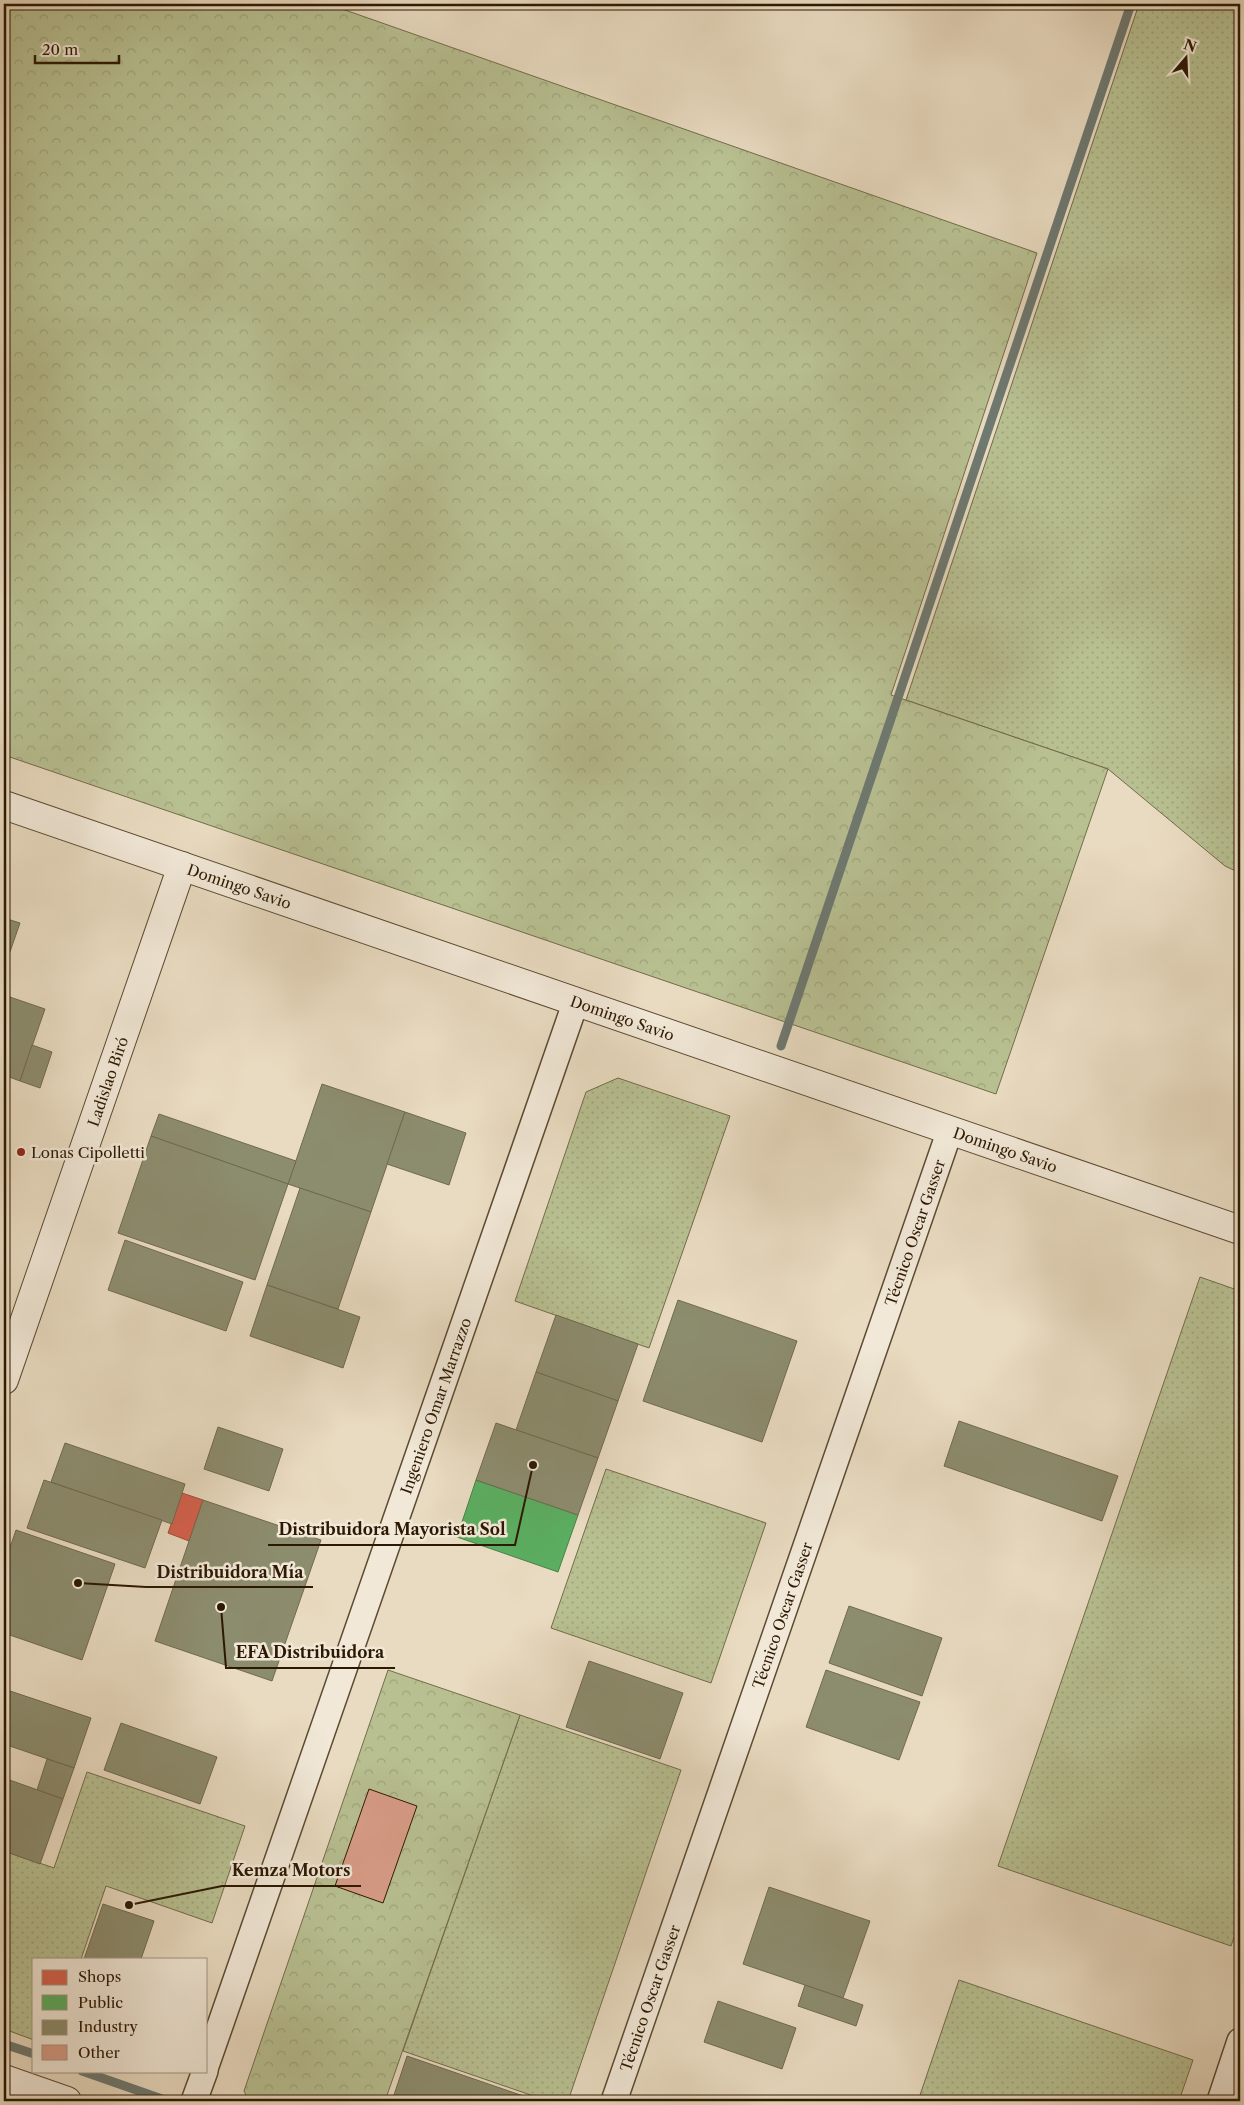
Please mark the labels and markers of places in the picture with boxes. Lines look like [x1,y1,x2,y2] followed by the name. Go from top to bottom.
[31,1143,145,1162] place label: Lonas Cipolletti
[15,1146,27,1158] marker: Lonas Cipolletti
[268,1514,515,1545] callout: Distribuidora Mayorista Sol
[146,1556,313,1587] callout: Distribuidora Mía
[226,1637,395,1668] callout: EFA Distribuidora
[222,1855,361,1886] callout: Kemza Motors

